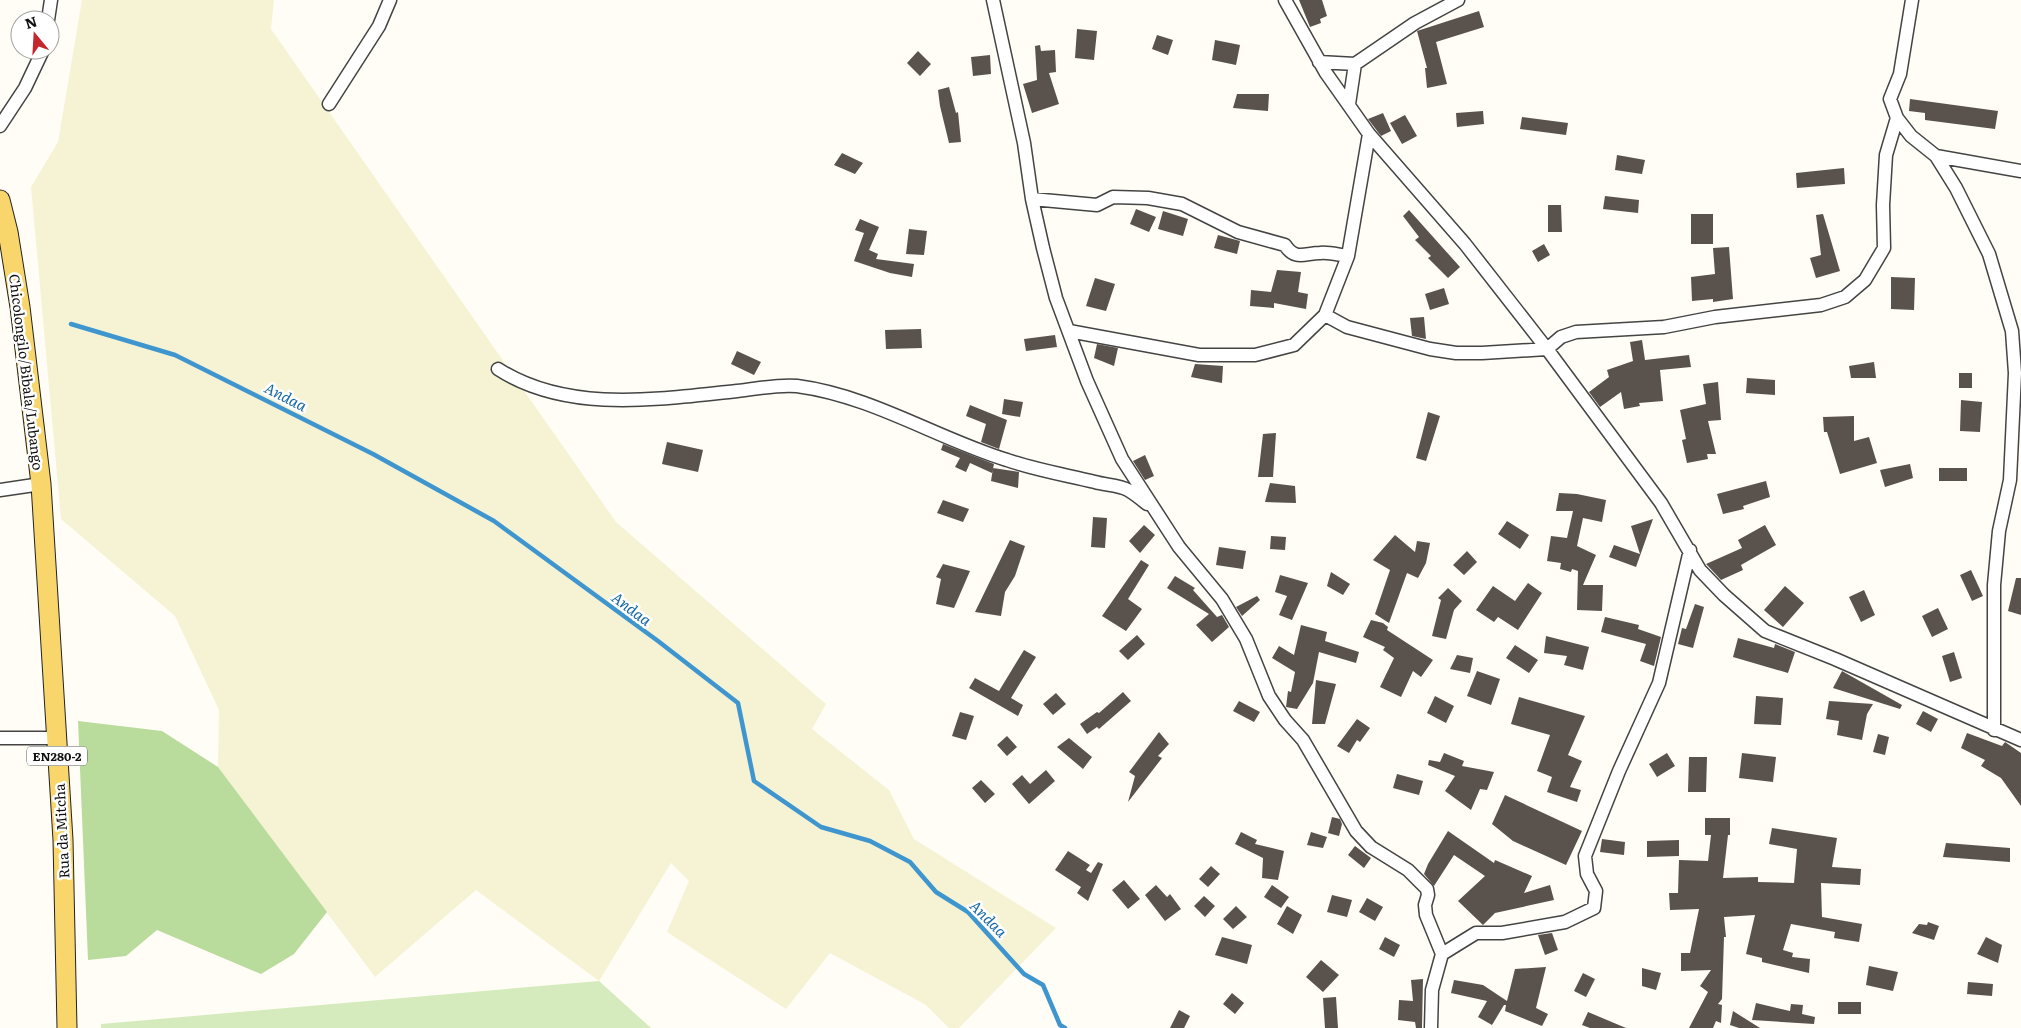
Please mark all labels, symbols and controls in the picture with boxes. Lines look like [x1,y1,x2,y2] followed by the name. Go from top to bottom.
[10,10,60,60] north arrow
[22,10,40,33] text: N
[5,273,49,471] street label: Chicolongilo/Bibala/Lubango
[261,376,312,417] water label: Andaa
[607,585,657,631] water label: Andaa
[27,746,87,766] road number: EN280-2
[49,783,73,879] street label: Rua da Mitcha
[965,894,1013,942] water label: Andaa

